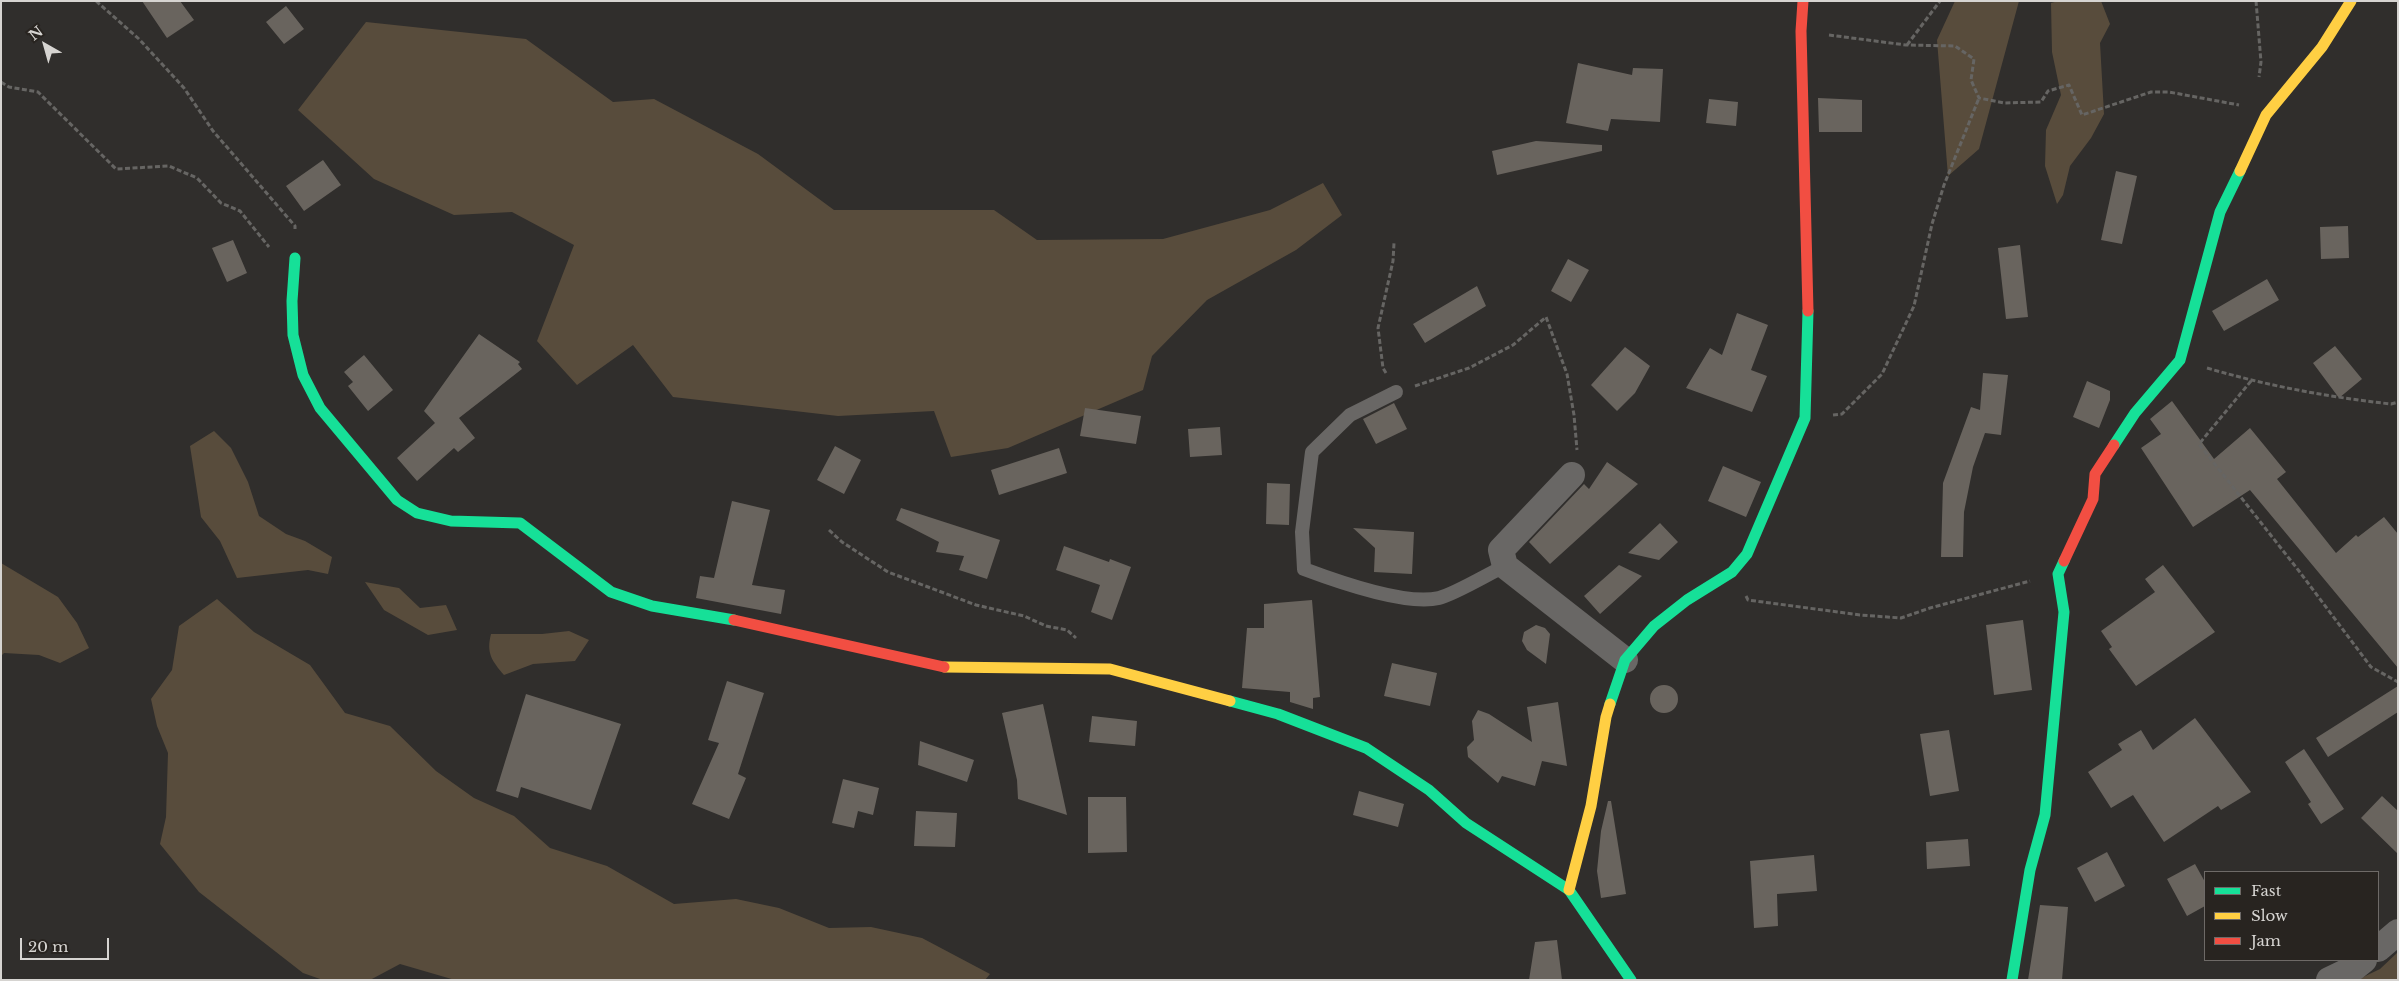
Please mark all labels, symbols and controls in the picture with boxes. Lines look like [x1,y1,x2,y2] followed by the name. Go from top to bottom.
[20,20,70,70] north arrow
[25,22,46,44] text: N
[2204,871,2379,961] legend
[2251,881,2281,900] text: Fast
[2251,906,2288,925] text: Slow
[22,928,111,960] scale bar
[2251,931,2281,950] text: Jam
[28,937,68,956] text: 20 m

